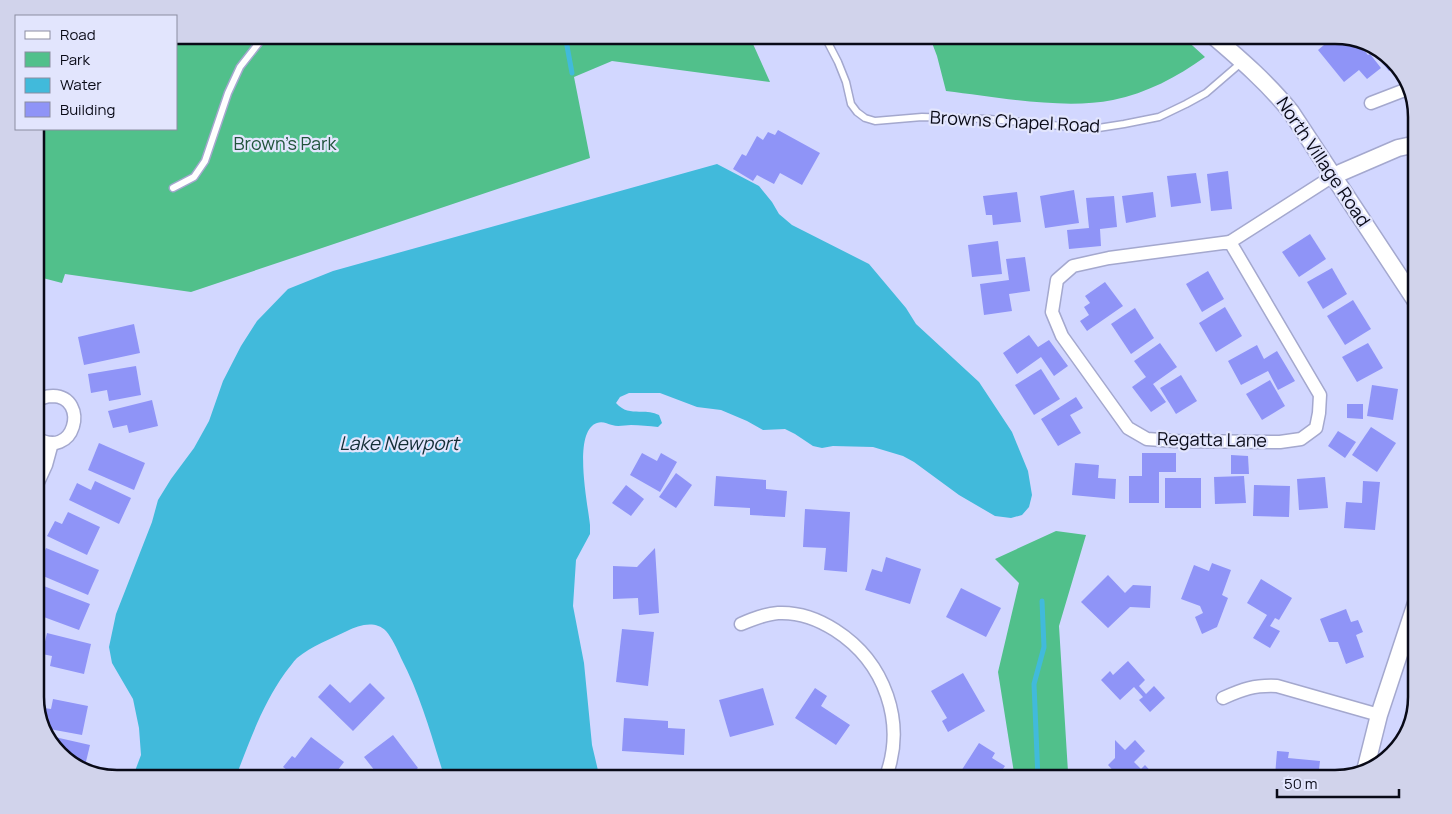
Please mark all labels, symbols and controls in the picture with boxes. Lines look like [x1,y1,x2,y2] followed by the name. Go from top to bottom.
[15,15,178,130] legend
[60,24,96,45] text: Road
[60,49,90,70] text: Park
[60,74,102,95] text: Water
[1272,92,1376,231] street label: North Village Road
[60,99,115,120] text: Building
[929,105,1101,137] street label: Browns Chapel Road
[234,131,338,155] park label: Brown's Park
[1157,426,1267,452] street label: Regatta Lane
[339,430,461,456] water label: Lake Newport
[1277,766,1400,798] scale bar
[1284,773,1318,794] text: 50 m

